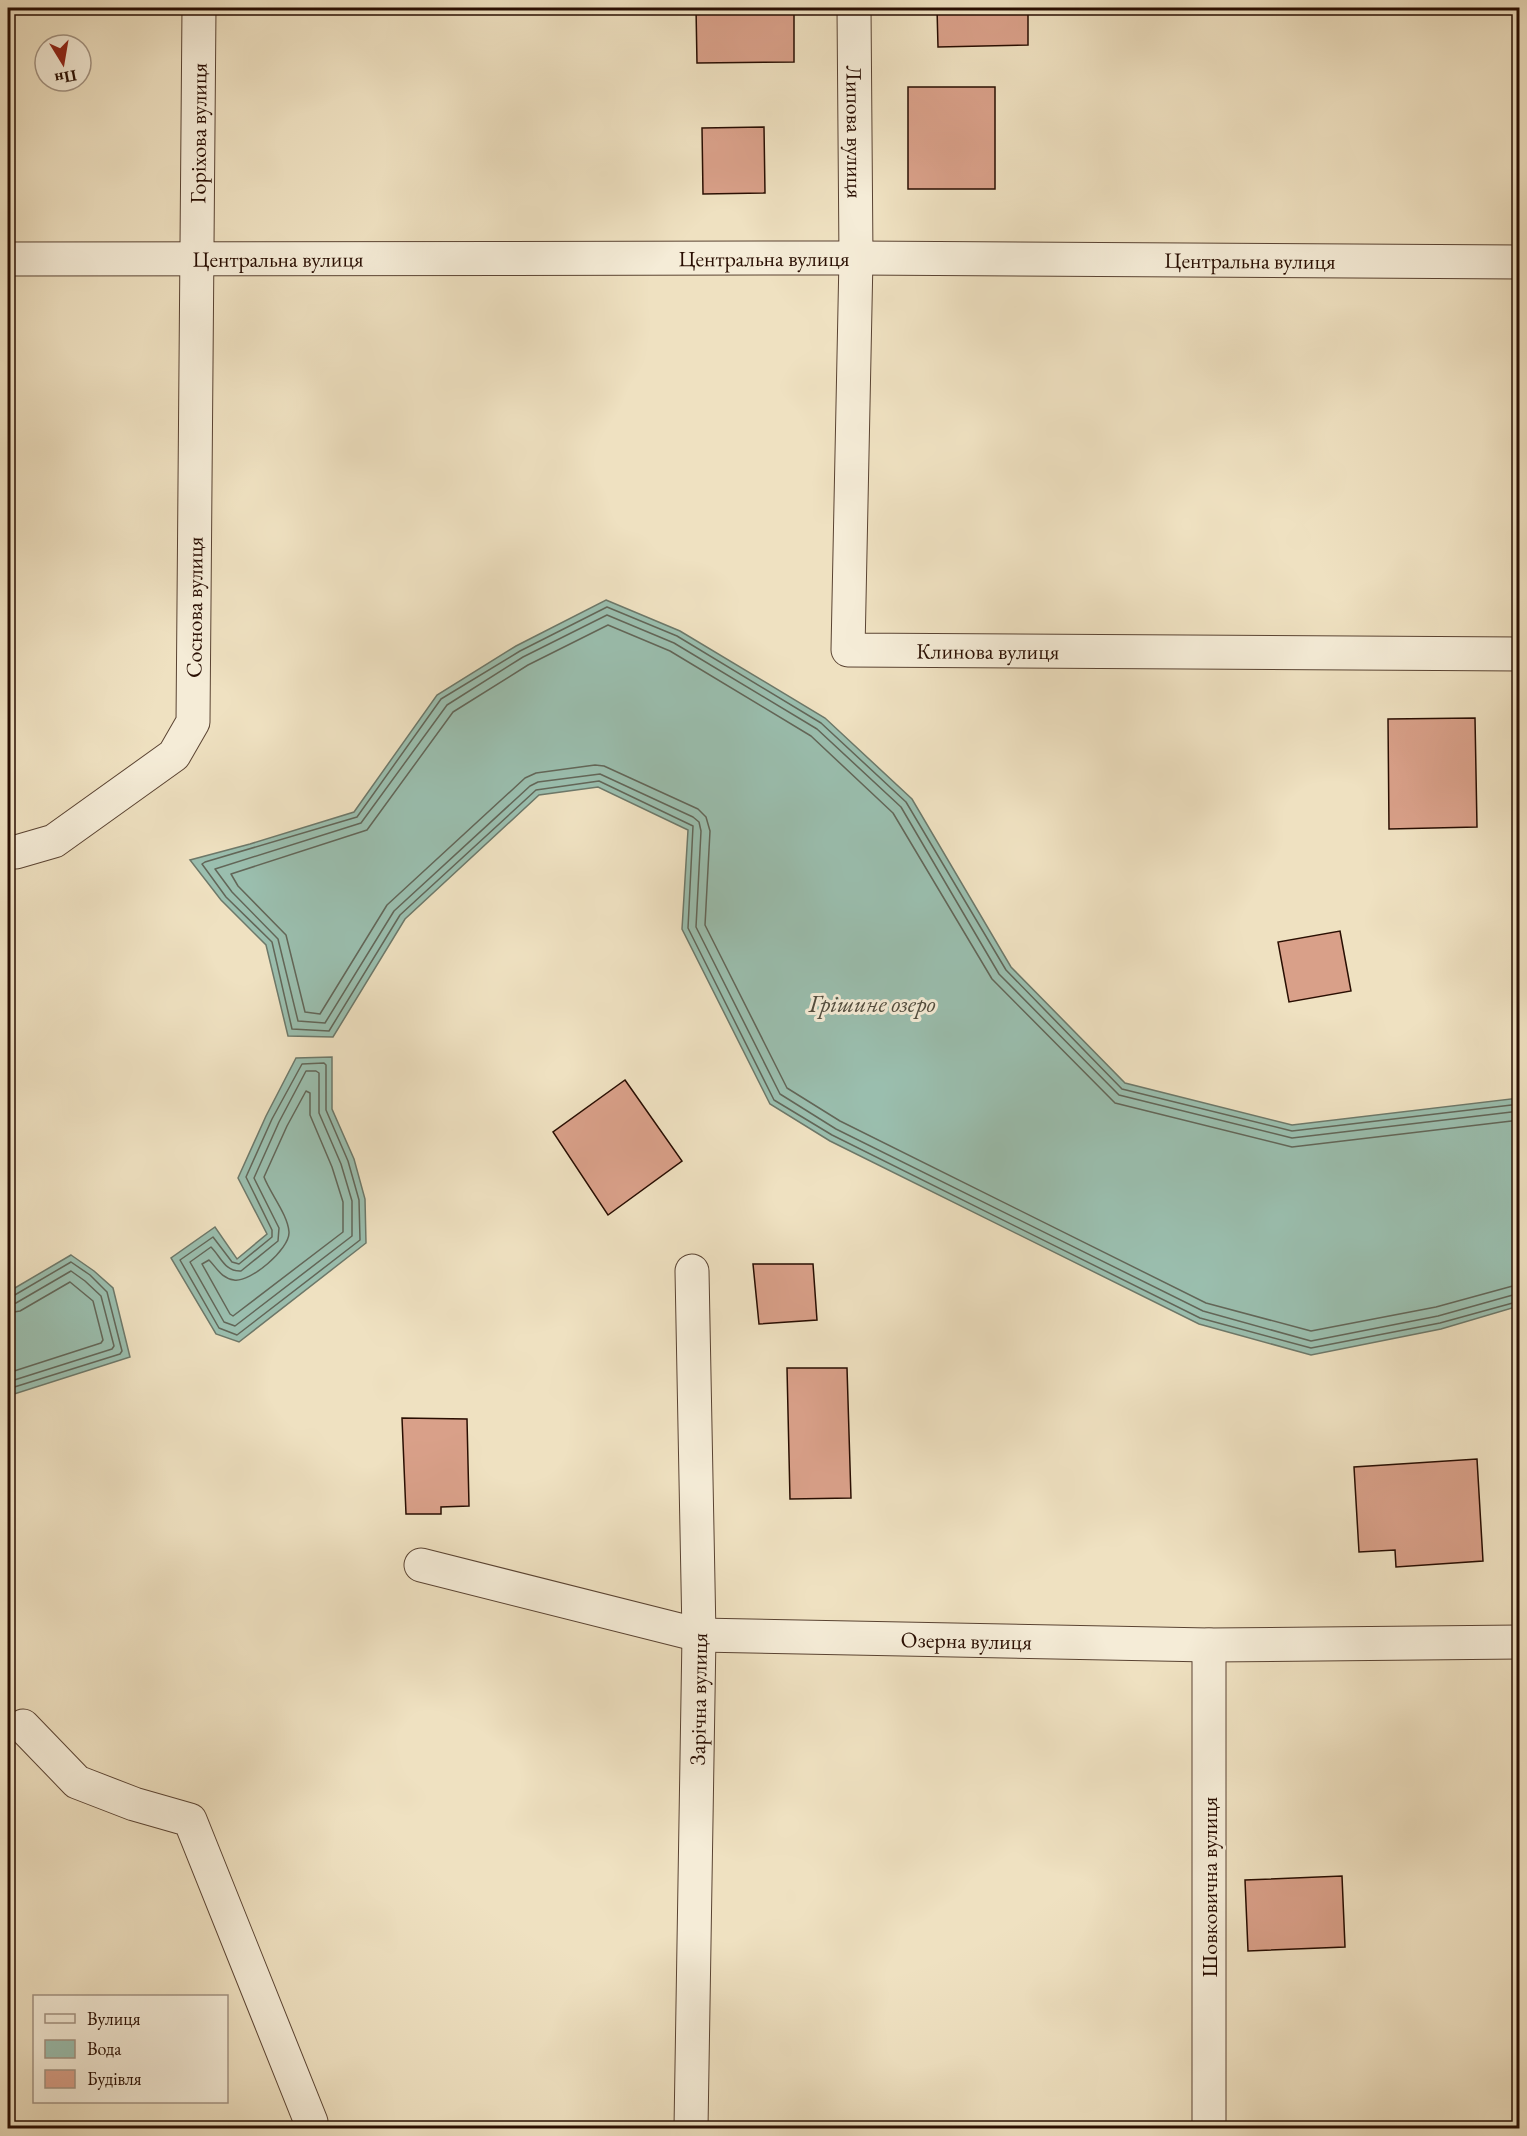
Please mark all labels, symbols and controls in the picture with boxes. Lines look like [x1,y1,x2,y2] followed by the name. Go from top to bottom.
[33,33,93,93] north arrow
[183,63,213,204] street label: Горіхова вулиця
[53,65,79,90] text: Пн
[840,65,870,199] street label: Липова вулиця
[192,244,364,273] street label: Центральна вулиця
[678,244,850,273] street label: Центральна вулиця
[1164,245,1336,275] street label: Центральна вулиця
[179,536,209,678] street label: Соснова вулиця
[916,636,1060,666] street label: Клинова вулиця
[807,988,936,1019] water label: Грішине озеро
[900,1624,1032,1656] street label: Озерна вулиця
[682,1632,714,1766] street label: Зарічна вулиця
[1195,1796,1224,1977] street label: Шовковична вулиця
[33,1995,228,2103] legend
[87,2007,140,2030] text: Вулиця
[87,2037,122,2060] text: Вода
[87,2067,142,2090] text: Будівля

